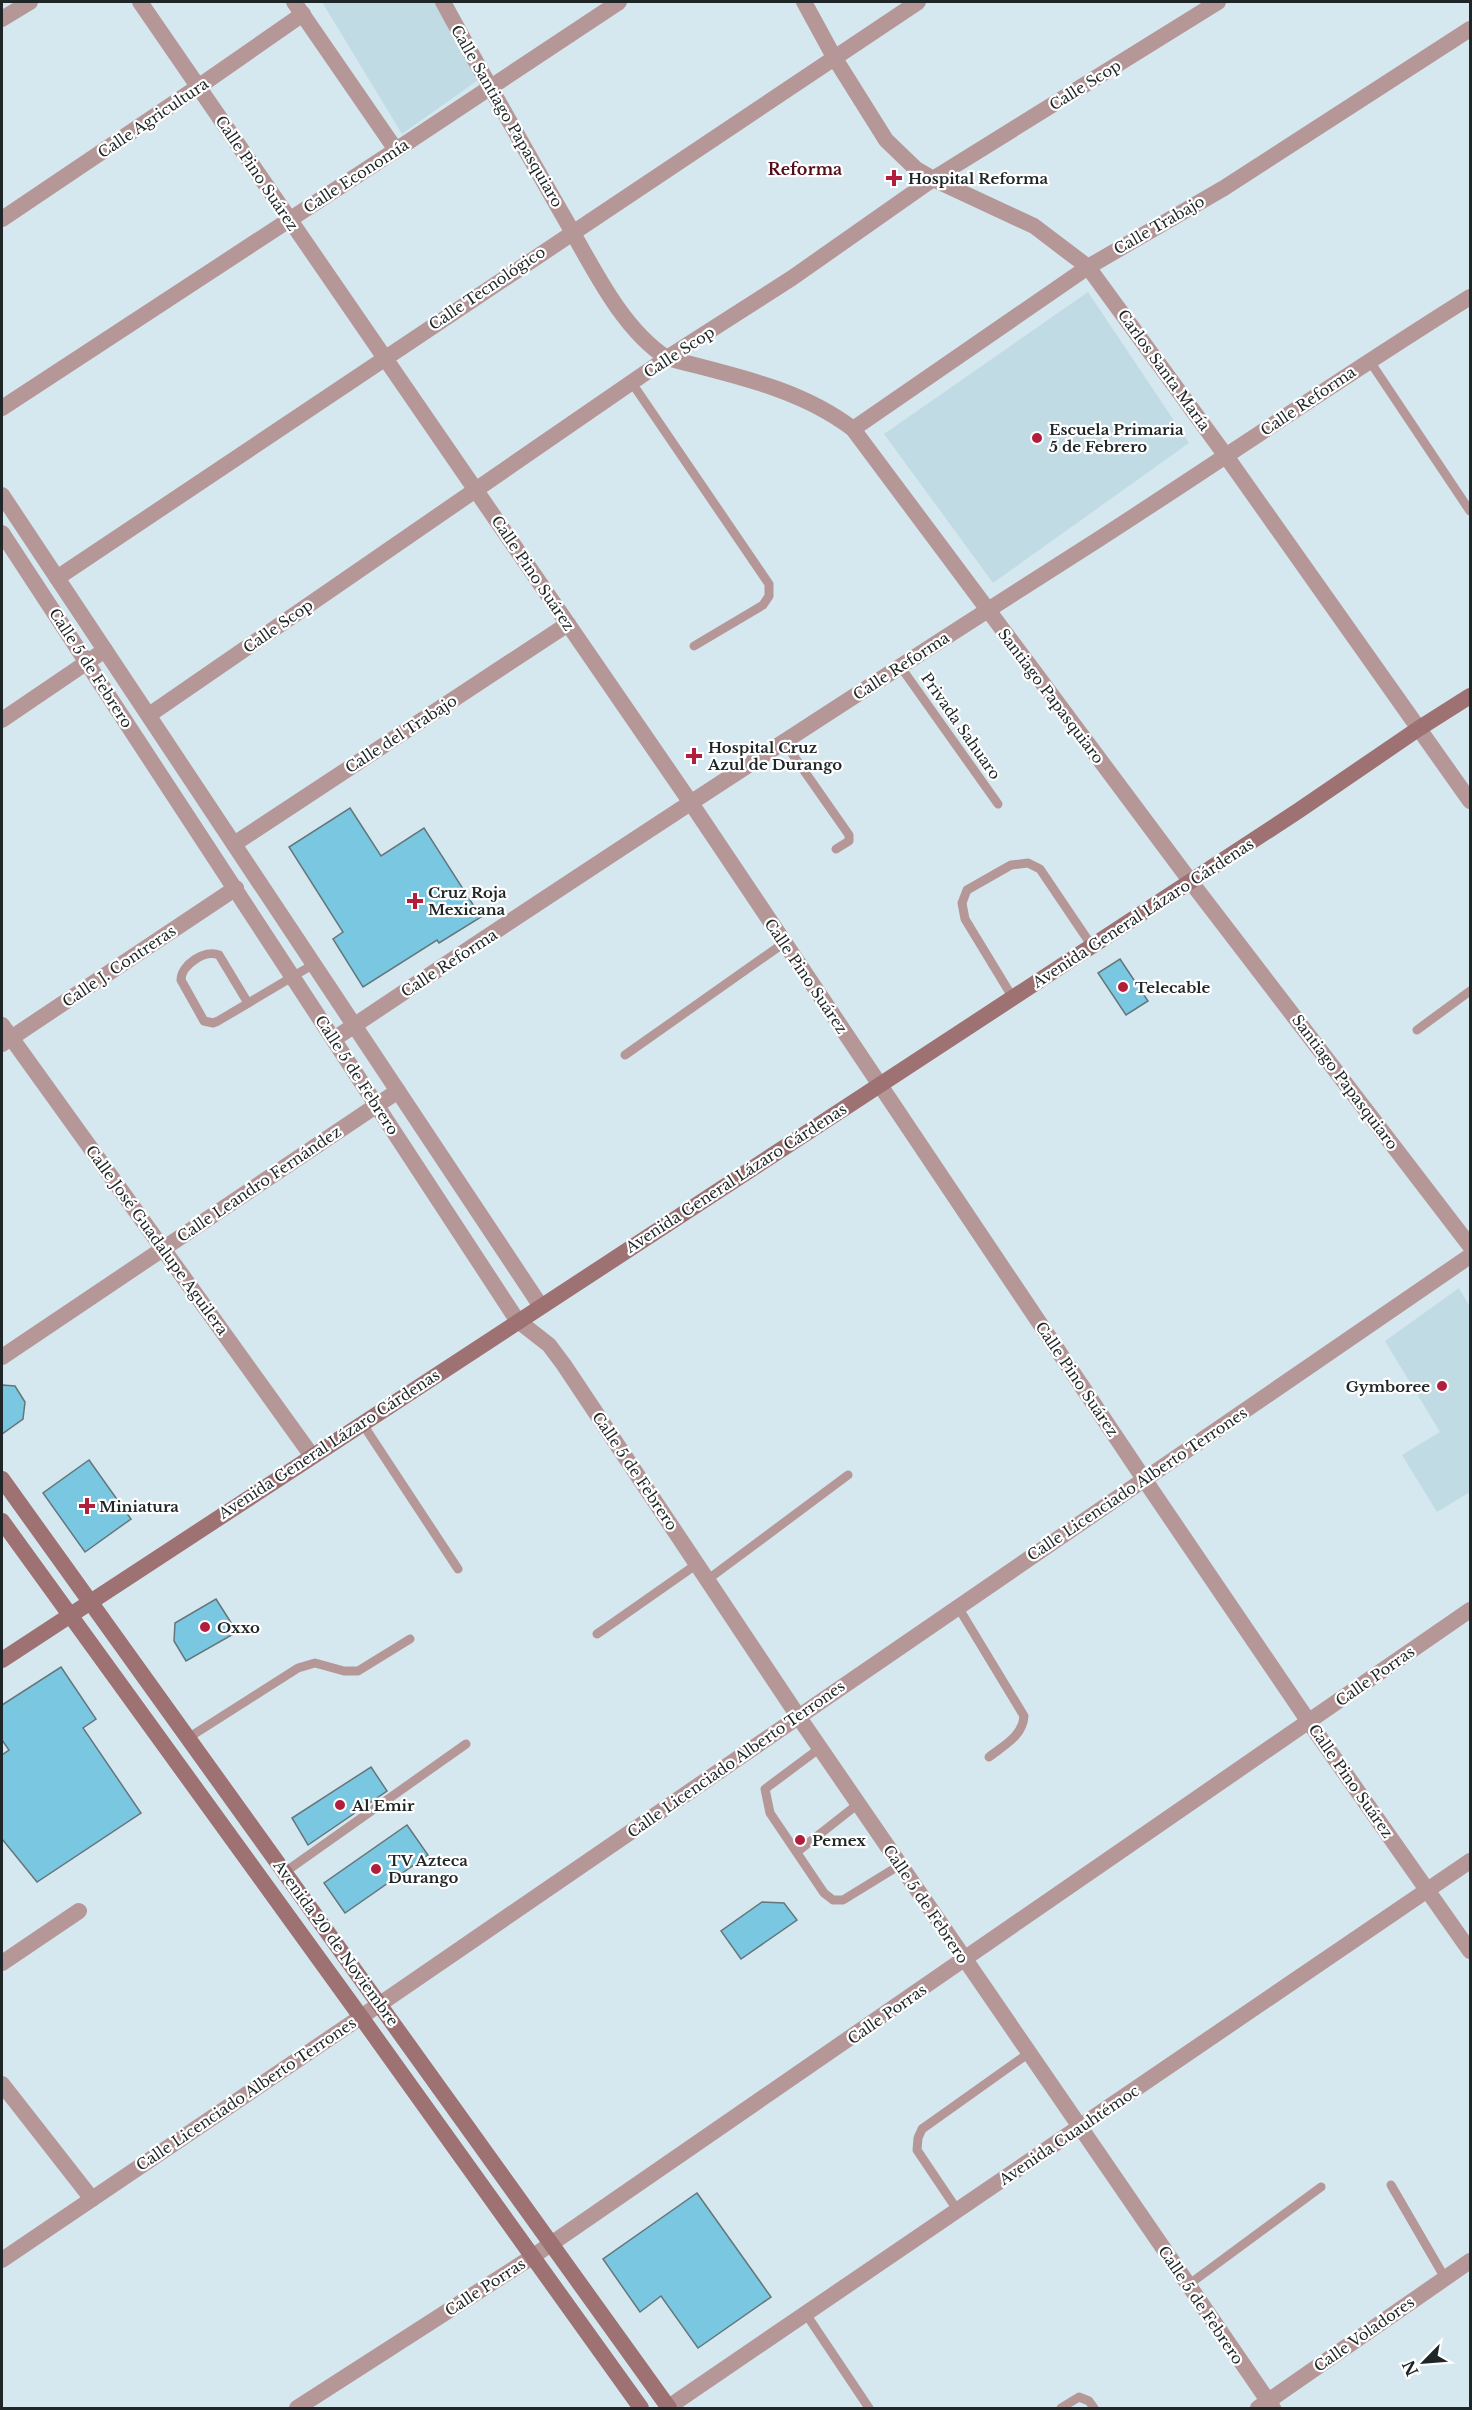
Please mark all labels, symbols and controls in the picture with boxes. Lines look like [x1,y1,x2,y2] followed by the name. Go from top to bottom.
[447,22,567,211] street label: Calle Santiago Papasquiaro
[1046,56,1124,114] street label: Calle Scop
[94,74,213,162] street label: Calle Agricultura
[211,112,303,234] street label: Calle Pino Suárez
[300,135,413,217] street label: Calle Economía
[768,159,842,179] district label: Reforma
[885,169,903,187] marker: Hospital Reforma
[908,169,1049,188] place label: Hospital Reforma
[1110,191,1208,259] street label: Calle Trabajo
[425,242,549,334] street label: Calle Tecnológico
[1114,306,1215,435] street label: Carlos Santa María
[640,322,718,382] street label: Calle Scop
[1257,362,1360,440] street label: Calle Reforma
[1049,420,1184,456] place label: Escuela Primaria 5 de Febrero
[1030,431,1044,445] marker: Escuela Primaria 5 de Febrero
[487,512,579,634] street label: Calle Pino Suárez
[239,595,317,657] street label: Calle Scop
[45,605,137,732] street label: Calle 5 de Febrero
[994,625,1108,767] street label: Santiago Papasquiaro
[849,628,953,704] street label: Calle Reforma
[917,669,1005,783] street label: Privada Sahuaro
[342,691,461,777] street label: Calle del Trabajo
[707,738,842,774] place label: Hospital Cruz Azul de Durango
[685,747,703,765] marker: Hospital Cruz Azul de Durango
[1028,834,1257,992] street label: Avenida General Lázaro Cárdenas
[428,883,507,919] place label: Cruz Roja Mexicana
[406,892,424,910] marker: Cruz Roja Mexicana
[760,915,852,1037] street label: Calle Pino Suárez
[59,921,179,1011] street label: Calle J. Contreras
[397,925,501,1001] street label: Calle Reforma
[1135,978,1211,997] place label: Telecable
[1116,980,1130,994] marker: Telecable
[1288,1011,1402,1153] street label: Santiago Papasquiaro
[311,1012,403,1139] street label: Calle 5 de Febrero
[621,1099,850,1257] street label: Avenida General Lázaro Cárdenas
[173,1122,345,1246] street label: Calle Leandro Fernández
[82,1141,233,1339] street label: Calle José Guadalupe Aguilera
[1031,1318,1123,1440] street label: Calle Pino Suárez
[214,1365,443,1523] street label: Avenida General Lázaro Cárdenas
[1346,1377,1430,1396] place label: Gymboree
[1435,1379,1449,1393] marker: Gymboree
[1023,1403,1251,1565] street label: Calle Licenciado Alberto Terrones
[588,1408,682,1534] street label: Calle 5 de Febrero
[99,1497,179,1516] place label: Miniatura
[80,1499,94,1513] marker: Miniatura
[217,1618,260,1637] place label: Oxxo
[198,1620,212,1634] marker: Oxxo
[1332,1642,1418,1710] street label: Calle Porras
[624,1676,849,1842] street label: Calle Licenciado Alberto Terrones
[1305,1720,1397,1842] street label: Calle Pino Suárez
[351,1796,415,1815] place label: Al Emir
[333,1798,347,1812] marker: Al Emir
[812,1831,866,1850] place label: Pemex
[793,1833,807,1847] marker: Pemex
[879,1841,973,1967] street label: Calle 5 de Febrero
[388,1851,468,1887] place label: TV Azteca Durango
[269,1856,403,2030] street label: Avenida 20 de Noviembre
[369,1862,383,1876] marker: TV Azteca Durango
[844,1980,930,2048] street label: Calle Porras
[132,2013,360,2175] street label: Calle Licenciado Alberto Terrones
[994,2081,1143,2190] street label: Avenida Cuauhtémoc
[1154,2242,1248,2368] street label: Calle 5 de Febrero
[441,2254,529,2320] street label: Calle Porras
[1310,2292,1418,2376] street label: Calle Voladores
[1394,2332,1454,2392] north arrow
[1398,2357,1423,2379] text: N

